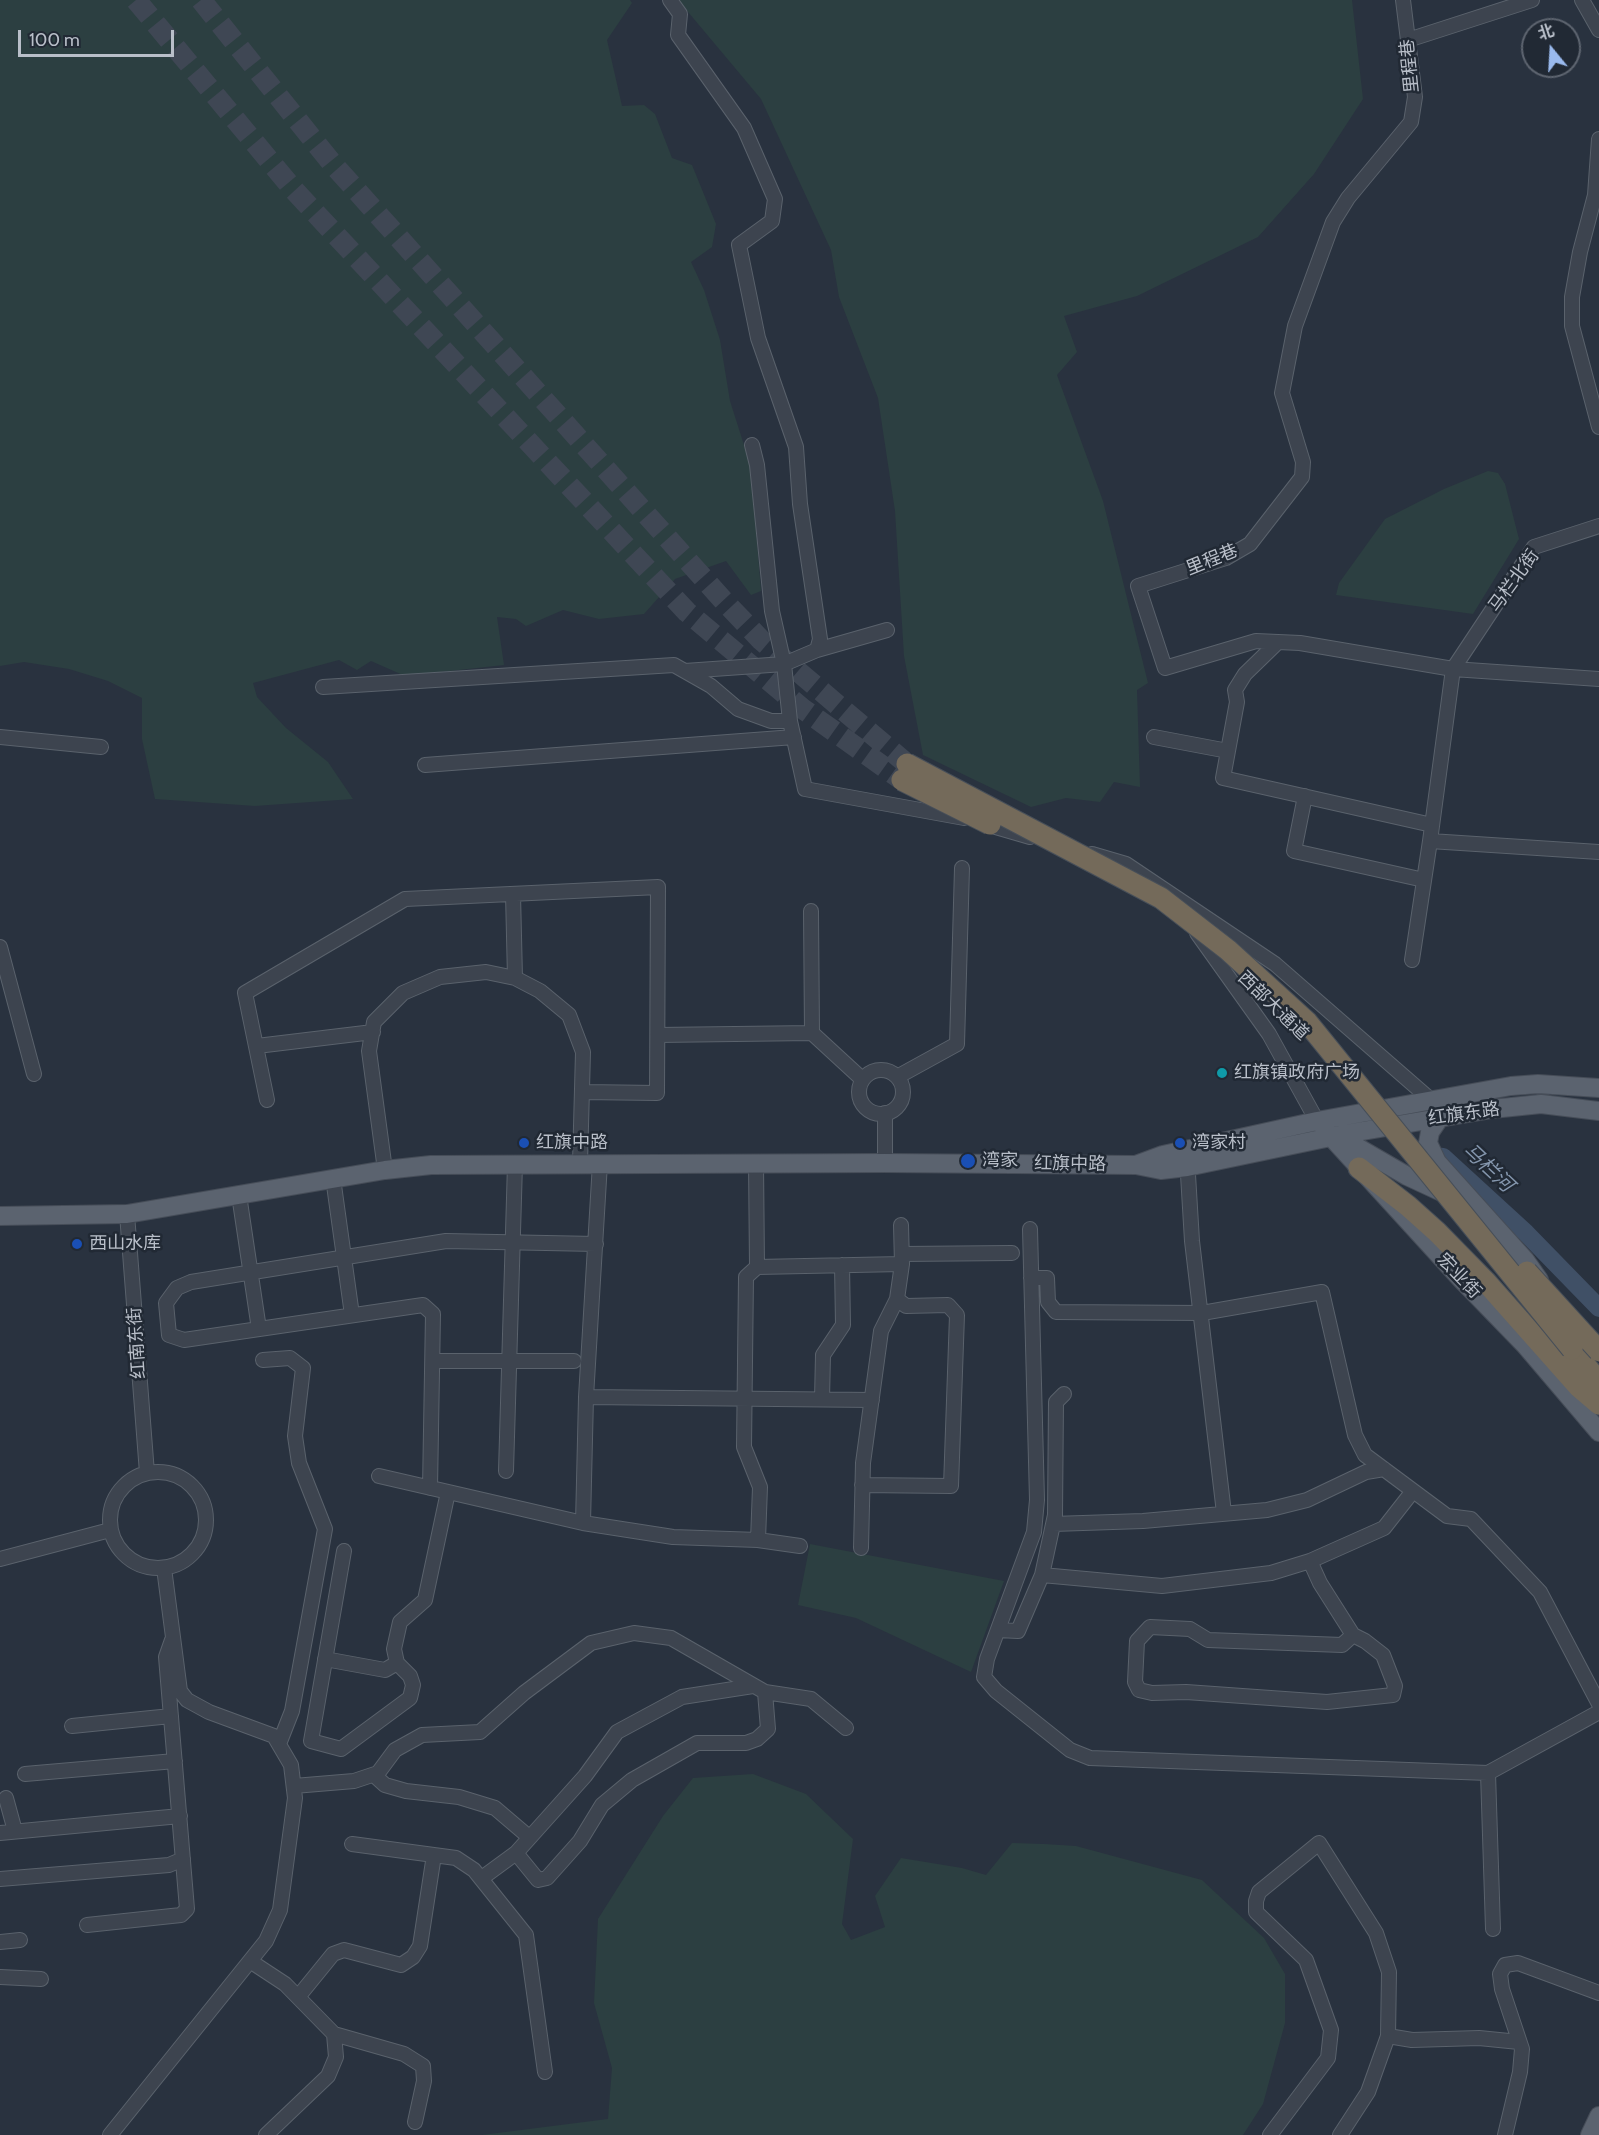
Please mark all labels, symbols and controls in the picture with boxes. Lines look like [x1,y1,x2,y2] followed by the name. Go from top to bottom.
[21,18,177,56] scale bar
[1521,18,1581,78] north arrow
[1535,21,1556,44] text: 北
[29,29,80,51] text: 100 m
[1396,38,1424,94] street label: 里程巷
[1183,540,1241,580] street label: 里程巷
[1484,546,1544,616] street label: 马栏北街
[1233,967,1313,1045] street label: 西部大通道
[1234,1062,1360,1084] place label: 红旗镇政府广场
[1215,1066,1229,1080] marker: 红旗镇政府广场
[1427,1098,1501,1130] street label: 红旗东路
[536,1132,608,1154] place label: 红旗中路
[1192,1132,1246,1154] place label: 湾家村
[517,1136,531,1150] marker: 红旗中路
[1173,1136,1187,1150] marker: 湾家村
[1458,1139,1518,1197] water label: 马栏河
[982,1150,1018,1172] place label: 湾家
[959,1152,977,1170] marker: 湾家
[1034,1153,1106,1175] street label: 红旗中路
[89,1233,161,1255] place label: 西山水库
[70,1237,84,1251] marker: 西山水库
[1432,1249,1486,1303] street label: 宏业街
[124,1306,150,1380] street label: 红南东街

